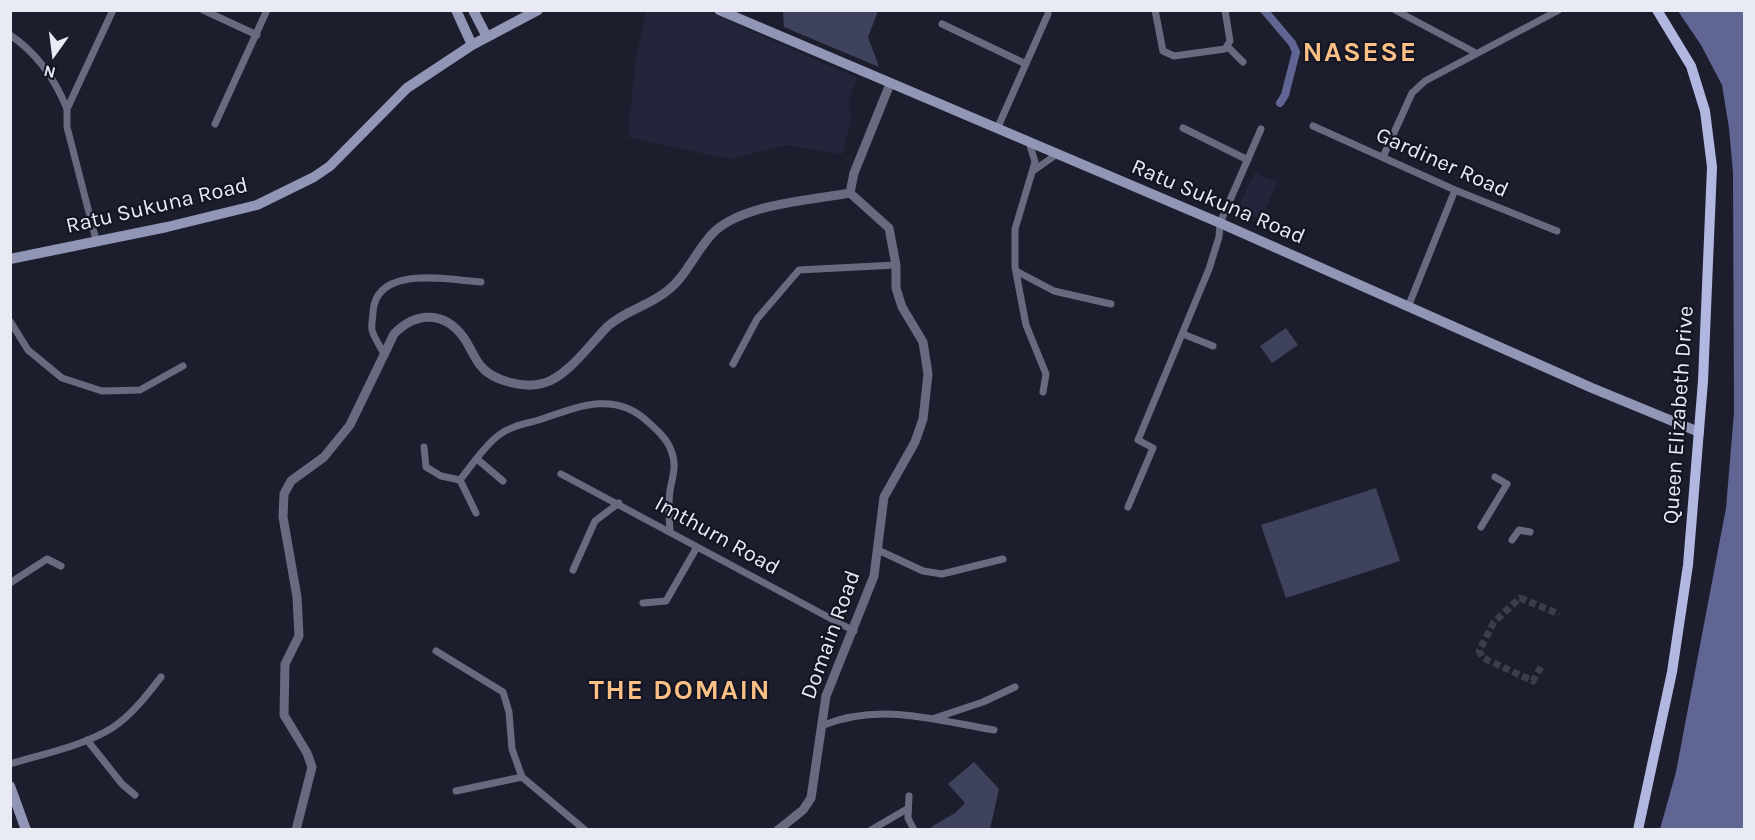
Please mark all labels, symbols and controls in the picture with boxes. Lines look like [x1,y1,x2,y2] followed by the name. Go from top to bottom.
[24,24,84,84] north arrow
[1302,36,1418,70] district label: NASESE
[42,61,57,83] text: N
[1372,122,1512,204] street label: Gardiner Road
[1127,154,1309,250] street label: Ratu Sukuna Road
[63,172,251,240] street label: Ratu Sukuna Road
[1658,305,1700,525] street label: Queen Elizabeth Drive
[650,491,784,581] street label: Imthurn Road
[796,567,866,703] street label: Domain Road
[589,674,771,708] district label: THE DOMAIN

